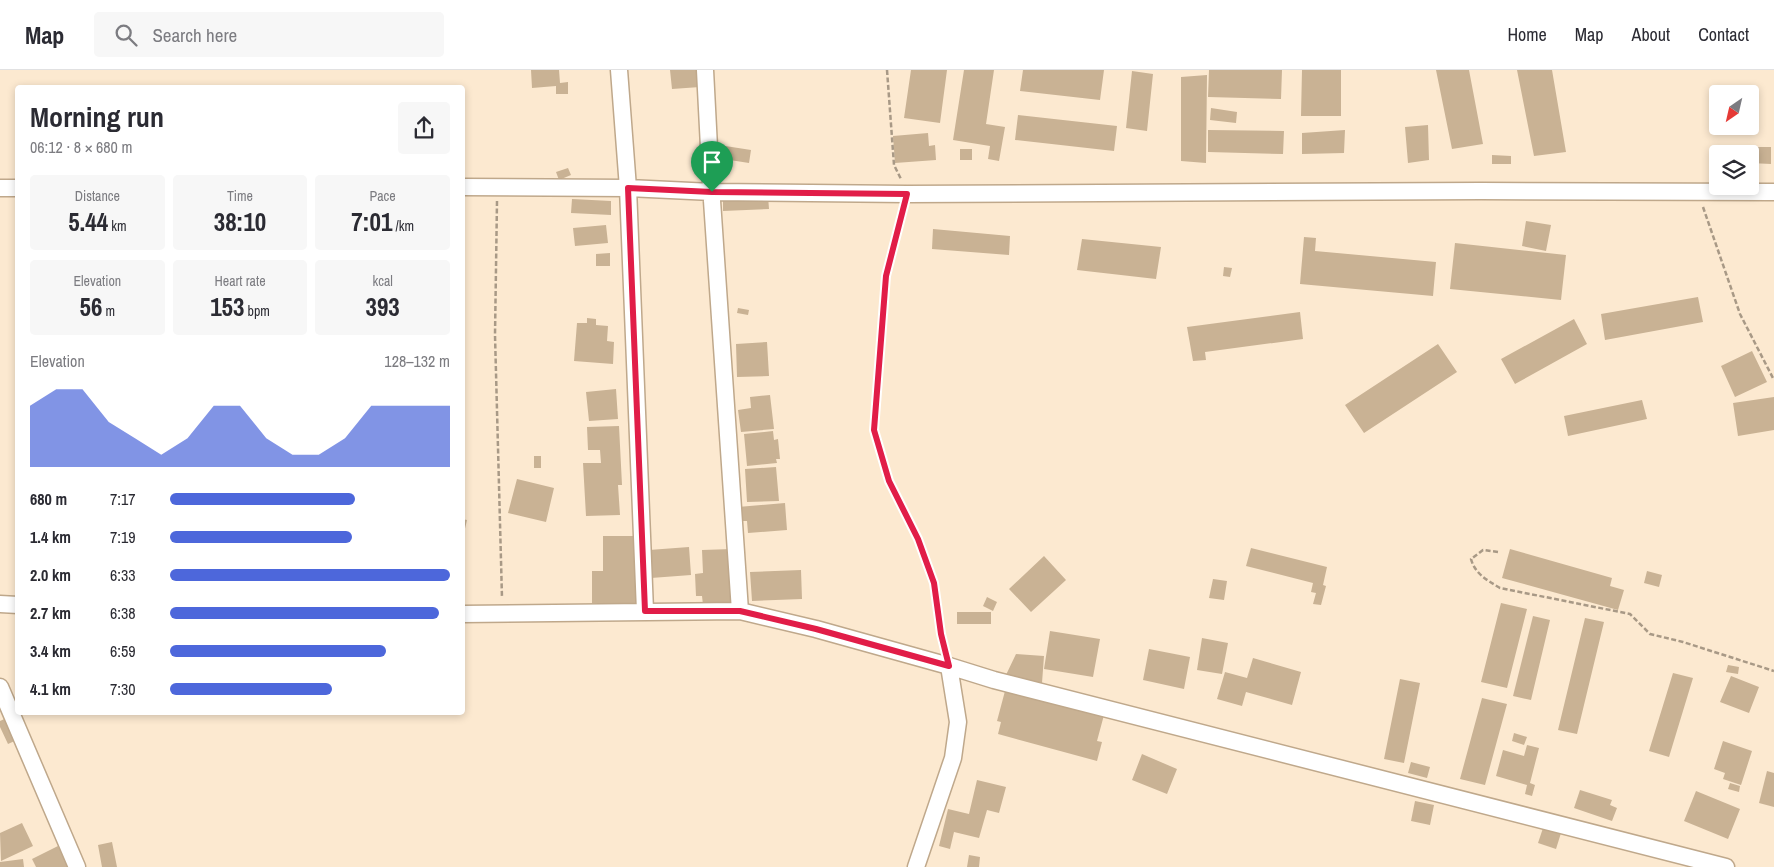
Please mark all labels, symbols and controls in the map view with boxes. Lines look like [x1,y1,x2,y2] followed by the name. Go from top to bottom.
[94,12,444,57] search box
[25,19,64,51] text: Map
[112,21,140,49] icon: search
[152,22,237,48] text: Search here
[1507,22,1547,47] text: Home
[1575,22,1604,47] text: Map
[1632,22,1670,47] text: About
[1698,22,1749,47] text: Contact
[1709,85,1759,135] north arrow
[1709,85,1759,195] map controls
[30,98,164,136] text: Morning run
[398,102,450,154] button: share
[30,136,133,158] text: 06:12 · 8 × 680 m
[691,141,733,192] pin
[1709,145,1759,195] button: layers
[698,148,726,176] icon: arrive
[75,187,120,205] text: Distance
[227,187,253,205] text: Time
[370,187,396,205] text: Pace
[68,205,108,239] text: 5.44
[214,205,266,239] text: 38:10
[351,205,392,239] text: 7:01
[108,217,127,235] text: km
[392,217,414,235] text: /km
[73,272,121,290] text: Elevation
[214,272,266,290] text: Heart rate
[372,272,393,290] text: kcal
[80,290,102,324] text: 56
[210,290,244,324] text: 153
[366,290,400,324] text: 393
[102,302,115,320] text: m
[244,302,270,320] text: bpm
[30,350,85,372] text: Elevation
[384,350,450,372] text: 128–132 m
[30,488,67,510] text: 680 m
[110,488,136,510] text: 7:17
[30,526,71,548] text: 1.4 km
[110,526,136,548] text: 7:19
[30,564,71,586] text: 2.0 km
[110,564,136,586] text: 6:33
[30,602,71,624] text: 2.7 km
[110,602,136,624] text: 6:38
[30,640,71,662] text: 3.4 km
[110,640,136,662] text: 6:59
[30,678,71,700] text: 4.1 km
[110,678,136,700] text: 7:30

